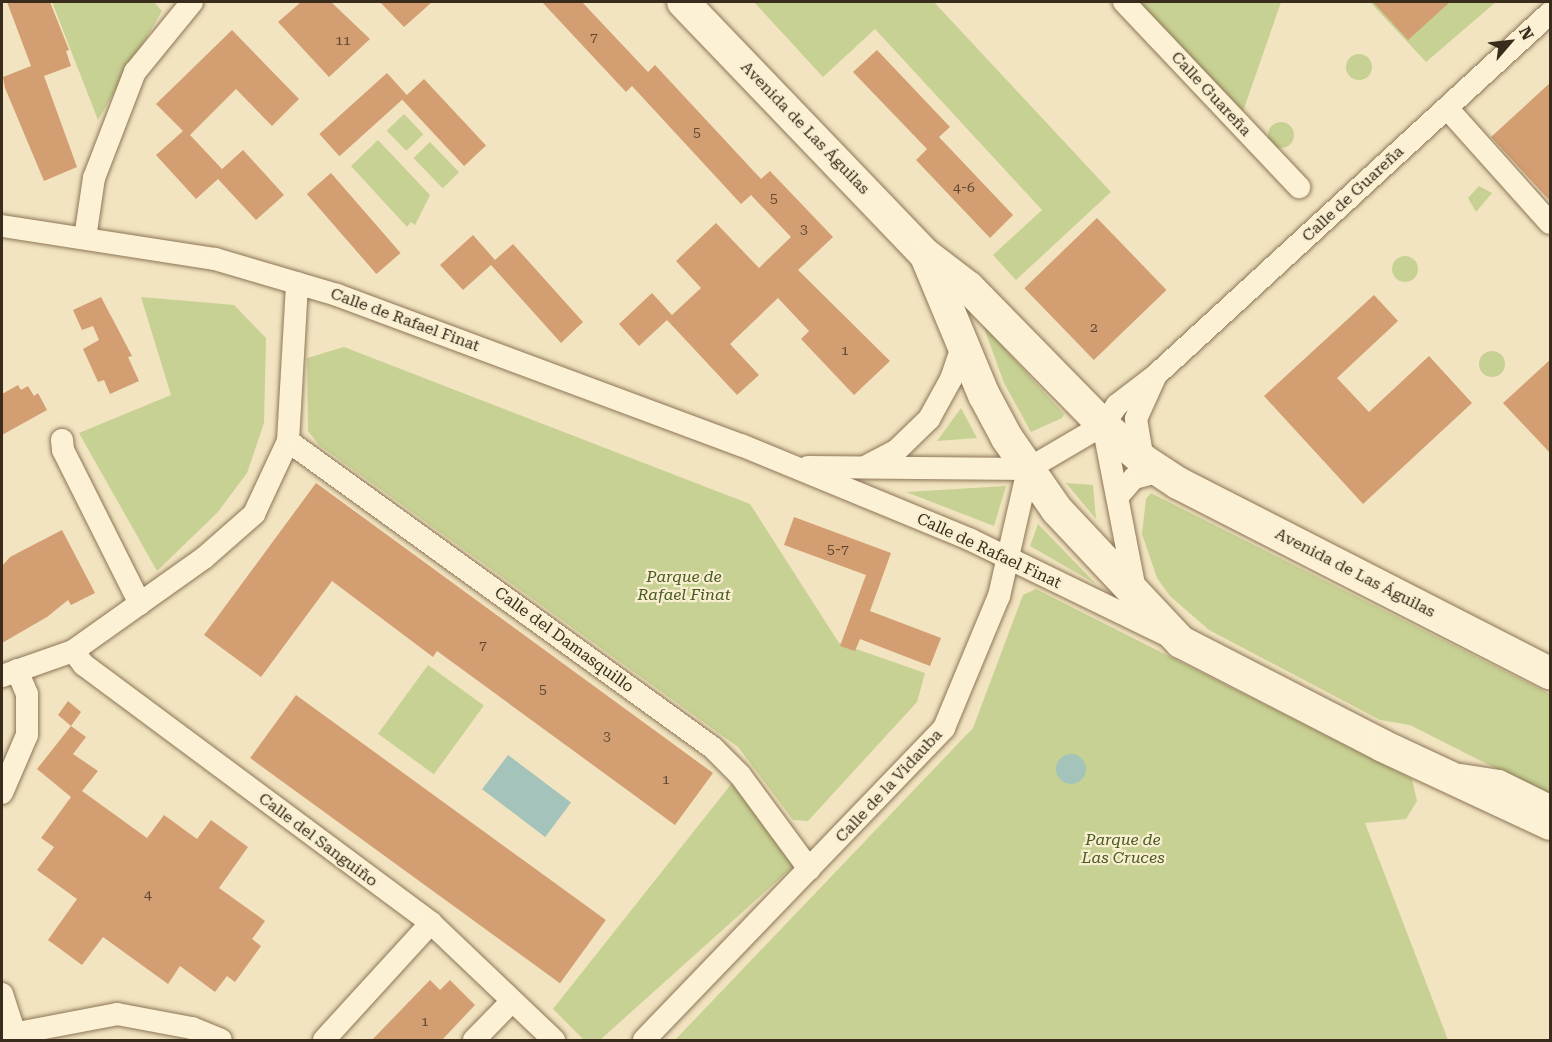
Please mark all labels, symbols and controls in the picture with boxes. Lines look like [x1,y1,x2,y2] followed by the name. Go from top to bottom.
[1480,12,1540,72] north arrow
[1515,23,1538,43] text: N
[590,29,598,45] house number: 7
[335,32,351,48] house number: 11
[1167,48,1255,140] street label: Calle Guareña
[737,58,873,198] street label: Avenida de Las Águilas
[693,124,701,140] house number: 5
[1298,142,1408,246] street label: Calle de Guareña
[953,179,975,195] house number: 4-6
[770,190,778,206] house number: 5
[800,221,808,237] house number: 3
[328,284,482,356] street label: Calle de Rafael Finat
[1090,319,1098,335] house number: 2
[841,342,849,358] house number: 1
[914,509,1064,593] street label: Calle de Rafael Finat
[1272,524,1438,622] street label: Avenida de Las Águilas
[827,541,849,557] house number: 5-7
[637,567,731,605] park label: Parque de Rafael Finat
[491,583,637,697] street label: Calle del Damasquillo
[479,637,487,653] house number: 7
[539,681,547,697] house number: 5
[832,725,946,847] street label: Calle de la Vidauba
[603,728,611,744] house number: 3
[662,771,670,787] house number: 1
[255,789,381,891] street label: Calle del Sanguiño
[1081,830,1165,868] park label: Parque de Las Cruces
[144,886,152,902] house number: 4
[421,1013,429,1029] house number: 1

